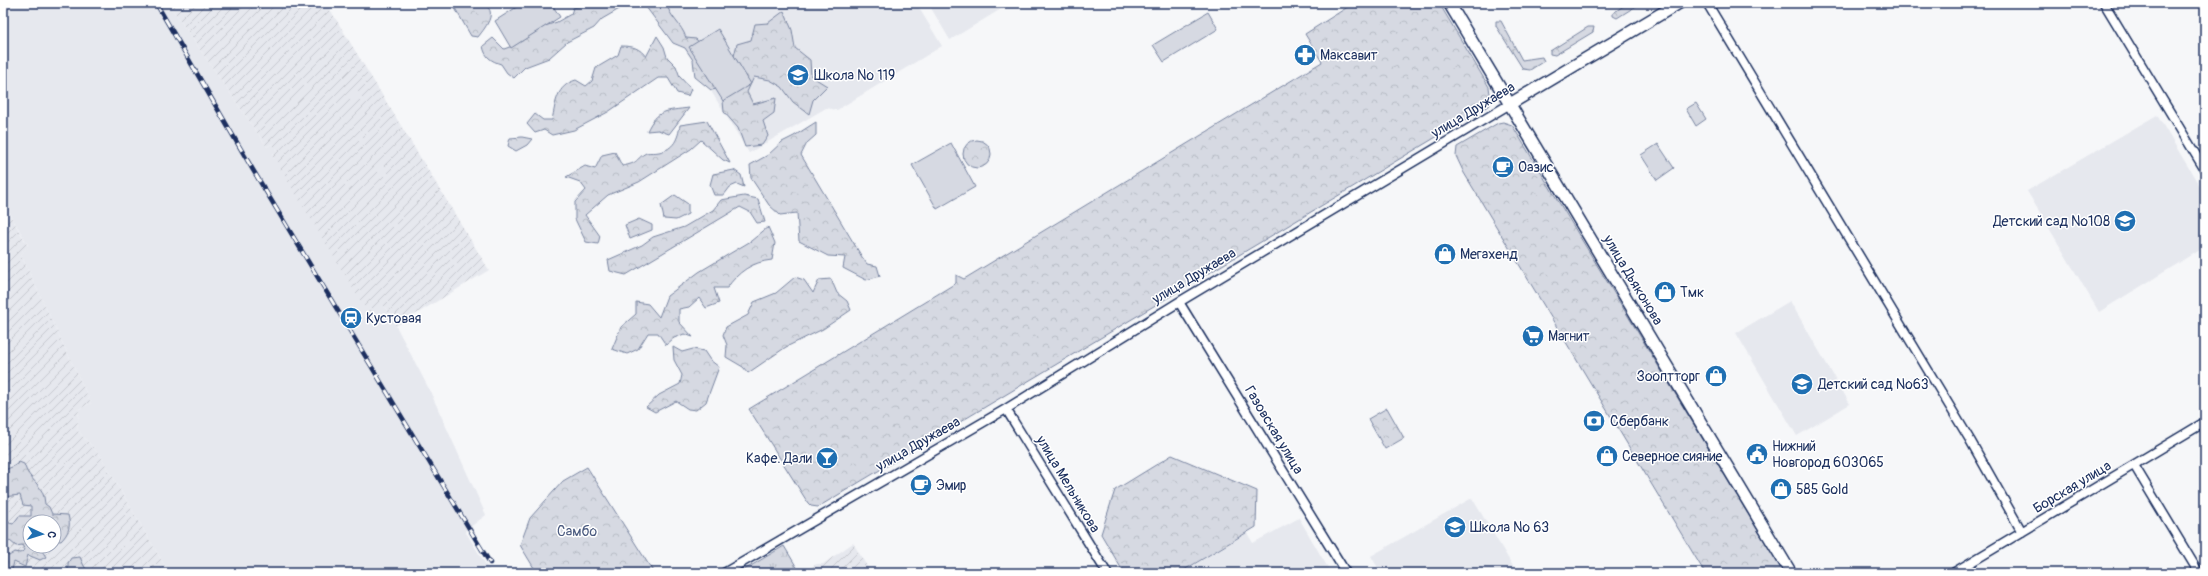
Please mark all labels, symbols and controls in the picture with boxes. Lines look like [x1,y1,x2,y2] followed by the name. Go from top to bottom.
[1292,42,1318,68] pharmacy icon: Максавит
[1320,47,1378,64] place label: Максавит
[785,62,811,88] school or university icon: Школа № 119
[814,67,895,84] place label: Школа № 119
[1427,78,1518,142] street label: улица Дружаева
[1490,154,1516,180] cafe icon: Оазис
[1518,159,1554,176] place label: Оазис
[2112,208,2138,234] school or university icon: Детский сад №108
[1992,213,2110,230] place label: Детский сад №108
[1599,231,1667,328] street label: улица Дьяконова
[1432,241,1458,267] shop icon: Мегахенд
[1148,244,1239,308] street label: улица Дружаева
[1460,246,1518,263] place label: Мегахенд
[1652,279,1678,305] shop icon: Тмк
[1680,284,1704,301] place label: Тмк
[338,305,364,331] station icon: Кустовая
[366,310,421,327] place label: Кустовая
[1520,323,1546,349] supermarket icon: Магнит
[1548,328,1590,345] place label: Магнит
[1703,363,1729,389] shop icon: Зооптторг
[1637,368,1700,385] place label: Зооптторг
[1789,371,1815,397] school or university icon: Детский сад №63
[1817,376,1929,393] place label: Детский сад №63
[1241,383,1307,477] street label: Газовская улица
[1581,408,1607,434] bank icon: Сбербанк
[872,413,963,476] street label: улица Дружаева
[1610,413,1669,430] place label: Сбербанк
[1032,432,1104,536] street label: улица Мельникова
[1772,438,1884,471] place label: Нижний Новгород 603065
[1744,441,1770,467] public building icon: Нижний Новгород 603065
[1594,443,1620,469] shop icon: Северное сияние
[814,445,840,471] bar icon: Кафе. Дали
[1622,448,1723,465] place label: Северное сияние
[746,450,812,467] place label: Кафе. Дали
[2030,457,2114,517] street label: Борская улица
[908,472,934,498] cafe icon: Эмир
[1768,476,1794,502] shop icon: 585 Gold
[936,477,967,494] place label: Эмир
[1796,481,1848,498] place label: 585 Gold
[22,514,62,554] north arrow
[1442,514,1468,540] school or university icon: Школа № 63
[1470,519,1549,536] place label: Школа № 63
[557,523,597,540] park label: Самбо
[45,531,58,539] text: С

